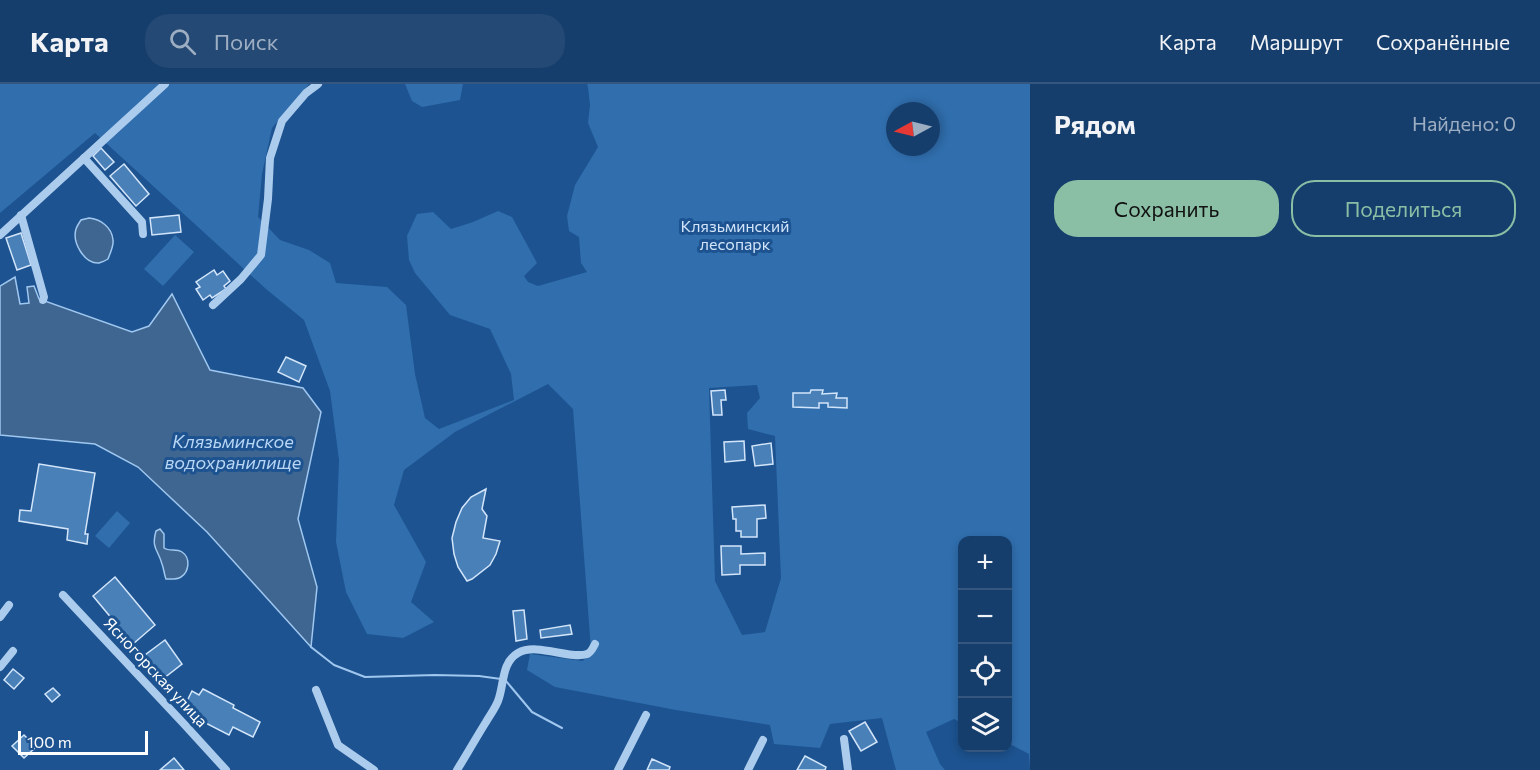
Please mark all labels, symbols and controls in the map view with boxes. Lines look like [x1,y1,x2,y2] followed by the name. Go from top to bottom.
[145,14,565,68] search box
[30,24,109,58] text: Карта
[166,25,199,58] icon: search
[214,28,278,55] text: Поиск
[1159,29,1217,54] text: Карта
[1250,29,1343,54] text: Маршрут
[1376,29,1510,54] text: Сохранённые
[886,102,940,156] north arrow
[1054,108,1136,139] text: Рядом
[1412,111,1516,135] text: Найдено: 0
[1054,180,1279,237] button: Сохранить
[1291,180,1516,237] button: Поделиться
[681,216,789,253] park label: Клязьминский лесопарк
[165,430,302,473] water label: Клязьминское водохранилище
[958,536,1012,752] map controls
[958,536,1012,590] button: +
[958,590,1012,644] button: −
[101,613,212,730] street label: Ясногорская улица
[958,644,1012,698] button: locate
[958,698,1012,752] button: layers
[18,728,148,756] scale bar
[27,732,72,751] text: 100 m

